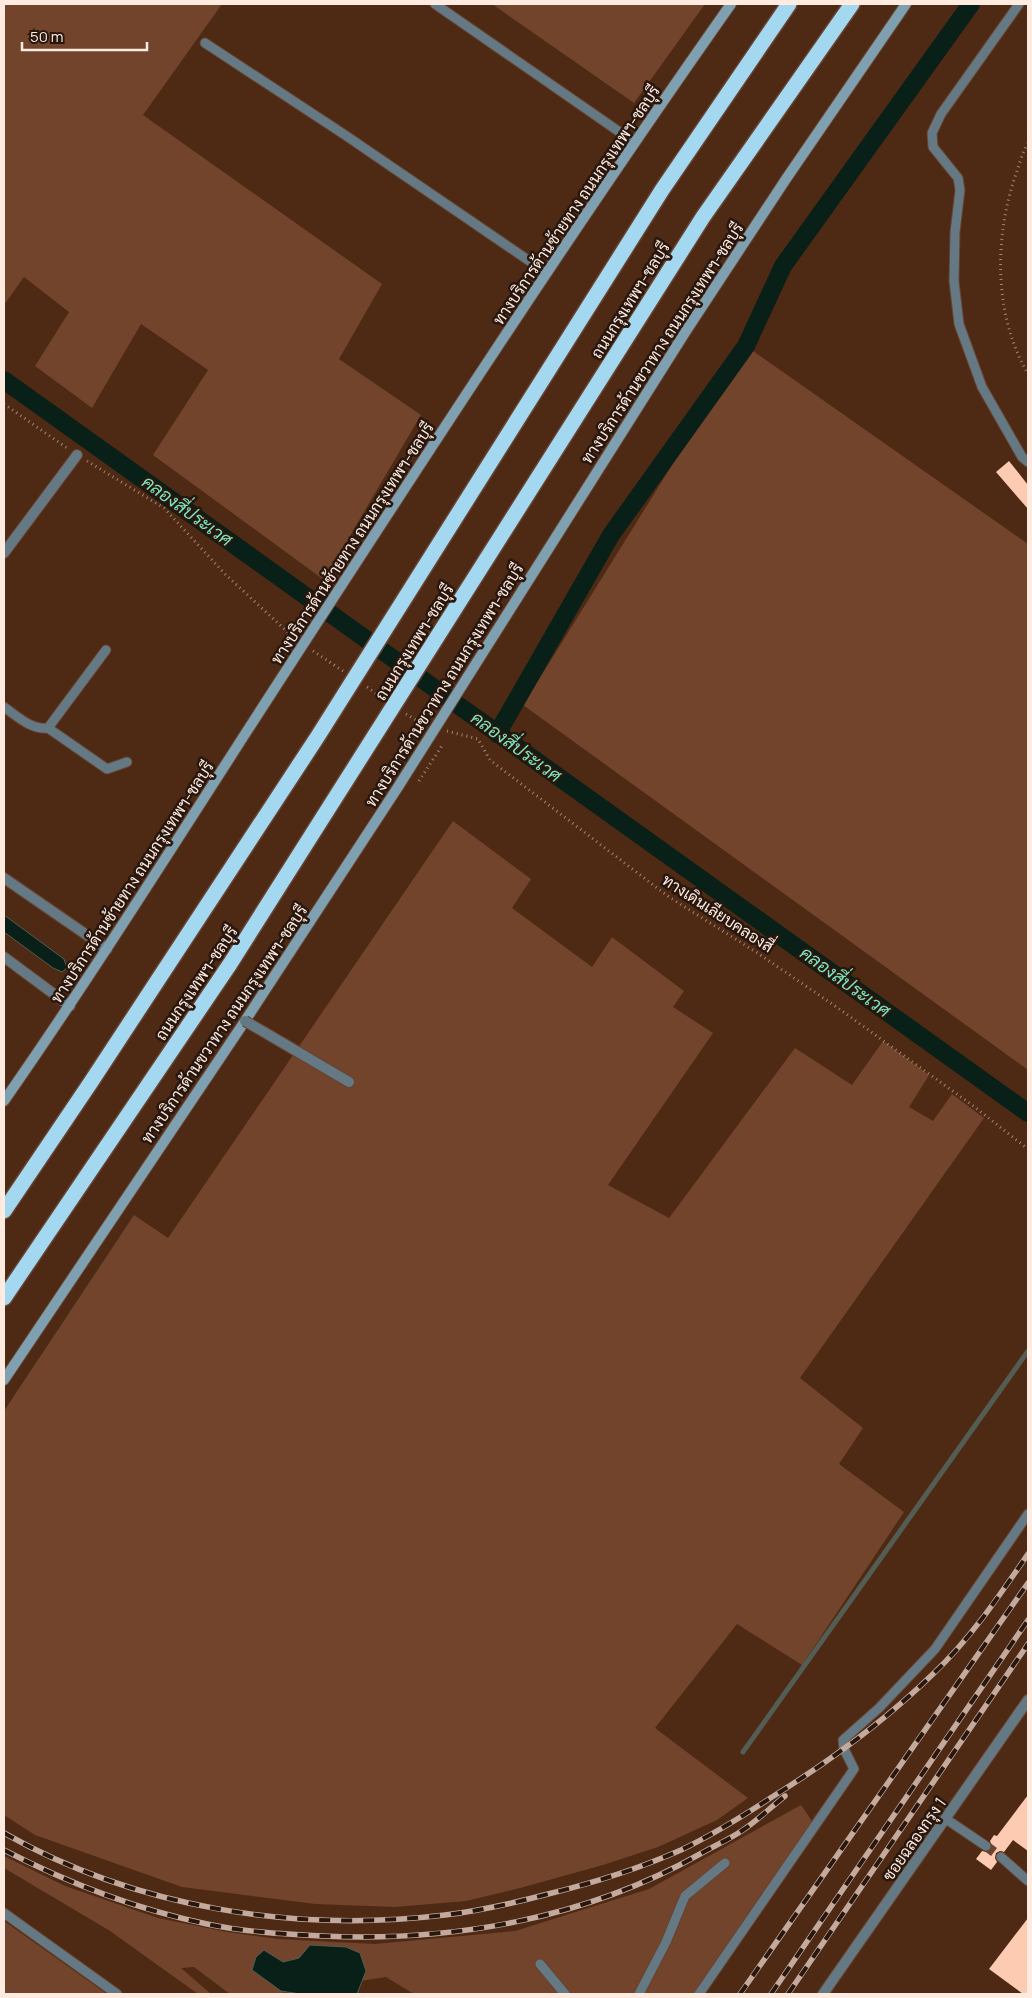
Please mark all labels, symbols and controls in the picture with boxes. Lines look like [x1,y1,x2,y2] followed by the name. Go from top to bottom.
[22,20,148,52] scale bar
[30,26,64,47] text: 50 m
[488,82,664,328] street label: ทางบริการด้านซ้ายทาง ถนนกรุงเทพฯ-ชลบุรี
[576,218,749,468] street label: ทางบริการด้านขวาทาง ถนนกรุงเทพฯ-ชลบุรี
[587,238,673,362] street label: ถนนกรุงเทพฯ-ชลบุรี
[266,418,438,668] street label: ทางบริการด้านซ้ายทาง ถนนกรุงเทพฯ-ชลบุรี
[138,467,240,551] water label: คลองสี่ประเวศ
[360,559,529,812] street label: ทางบริการด้านขวาทาง ถนนกรุงเทพฯ-ชลบุรี
[371,580,457,704] street label: ถนนกรุงเทพฯ-ชลบุรี
[467,703,569,787] water label: คลองสี่ประเวศ
[46,757,218,1007] street label: ทางบริการด้านซ้ายทาง ถนนกรุงเทพฯ-ชลบุรี
[658,866,780,957] street label: ทางเดินเลียบคลองสี่
[136,900,313,1148] street label: ทางบริการด้านขวาทาง ถนนกรุงเทพฯ-ชลบุรี
[151,922,241,1044] street label: ถนนกรุงเทพฯ-ชลบุรี
[796,938,898,1022] water label: คลองสี่ประเวศ
[877,1793,952,1886] street label: ซอยฉลองกรุง 1

